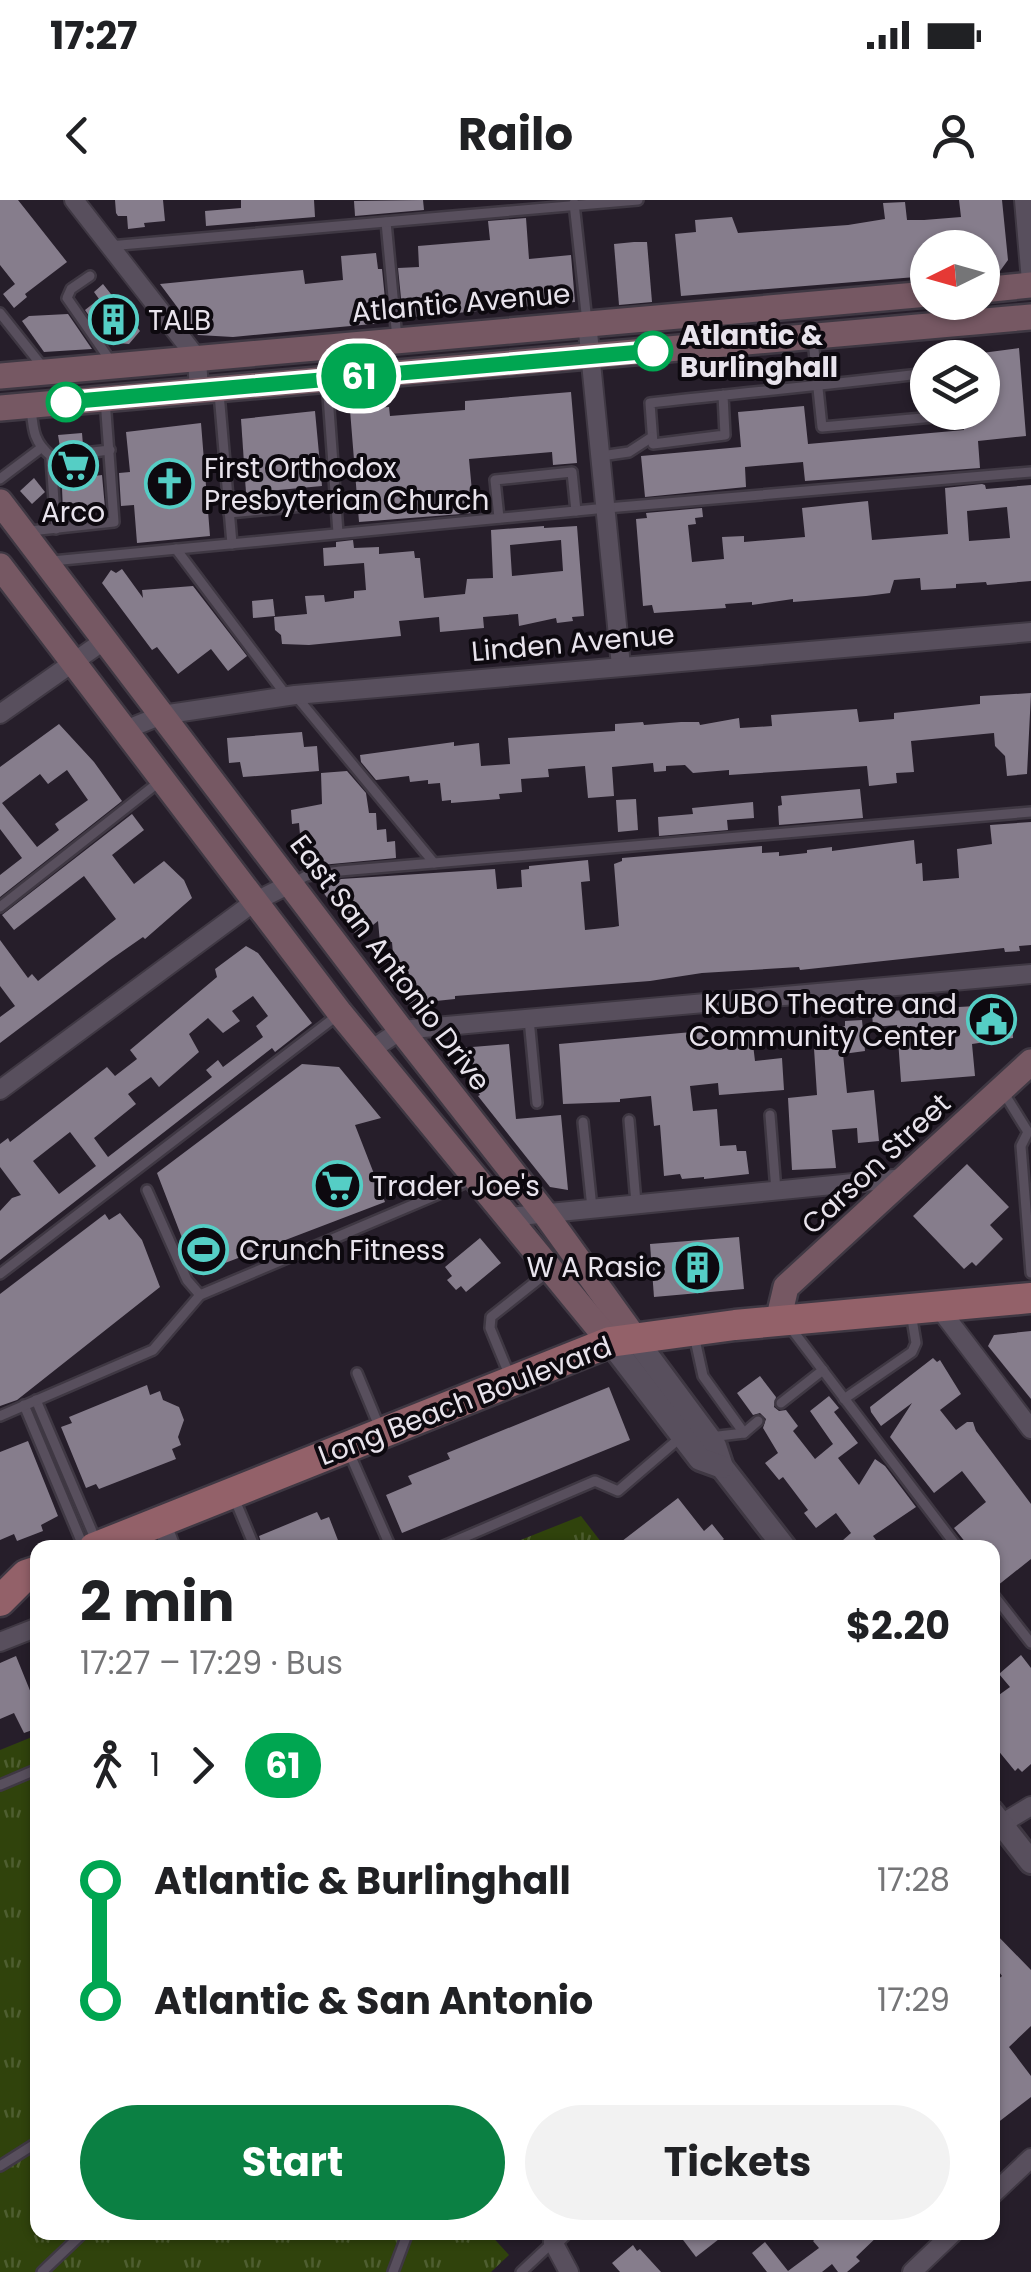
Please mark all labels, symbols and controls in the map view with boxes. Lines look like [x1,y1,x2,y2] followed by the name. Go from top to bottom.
[50,9,137,62] text: 17:27
[458,103,573,166] text: Railo
[50,108,105,163] icon: back
[926,108,981,163] icon: person
[910,230,1000,320] north arrow
[910,230,1000,430] map controls
[350,274,572,332] street label: Atlantic Avenue
[87,294,139,346] building icon: TALB
[148,301,211,340] place label: TALB
[680,316,838,387] place label: Atlantic & Burlinghall
[634,332,672,370] marker: Atlantic & Burlinghall
[910,340,1000,430] button: layers
[314,344,404,408] line badge: 61
[341,352,377,401] text: 61
[47,383,85,421] unlabelled marker
[47,439,99,491] supermarket icon: Arco
[204,449,489,520] place label: First Orthodox Presbyterian Church
[143,458,195,510] church icon: First Orthodox Presbyterian Church
[41,493,105,532] place label: Arco
[470,615,676,671] street label: Linden Avenue
[281,827,499,1099] street label: East San Antonio Drive
[689,985,957,1056] place label: KUBO Theatre and Community Center
[966,994,1018,1046] public building icon: KUBO Theatre and Community Center
[793,1085,959,1243] street label: Carson Street
[311,1160,363,1212] supermarket icon: Trader Joe's
[372,1167,540,1206] place label: Trader Joe's
[178,1224,230,1276] sports icon: Crunch Fitness
[239,1231,445,1270] place label: Crunch Fitness
[671,1241,723,1293] building icon: W A Rasic
[526,1248,662,1287] place label: W A Rasic
[313,1327,617,1475] street label: Long Beach Boulevard
[80,1563,235,1640] text: 2 min
[846,1599,950,1652] text: $2.20
[80,1640,343,1685] text: 17:27 – 17:29 · Bus
[80,1738,135,1793] icon: walk
[175,1738,230,1793] icon: forward
[265,1741,301,1790] text: 61
[150,1742,160,1787] text: 1
[154,1854,571,1907] text: Atlantic & Burlinghall
[877,1857,950,1902] text: 17:28
[154,1974,593,2027] text: Atlantic & San Antonio
[877,1977,950,2022] text: 17:29
[80,2105,505,2220] button: Start
[525,2105,950,2220] button: Tickets

